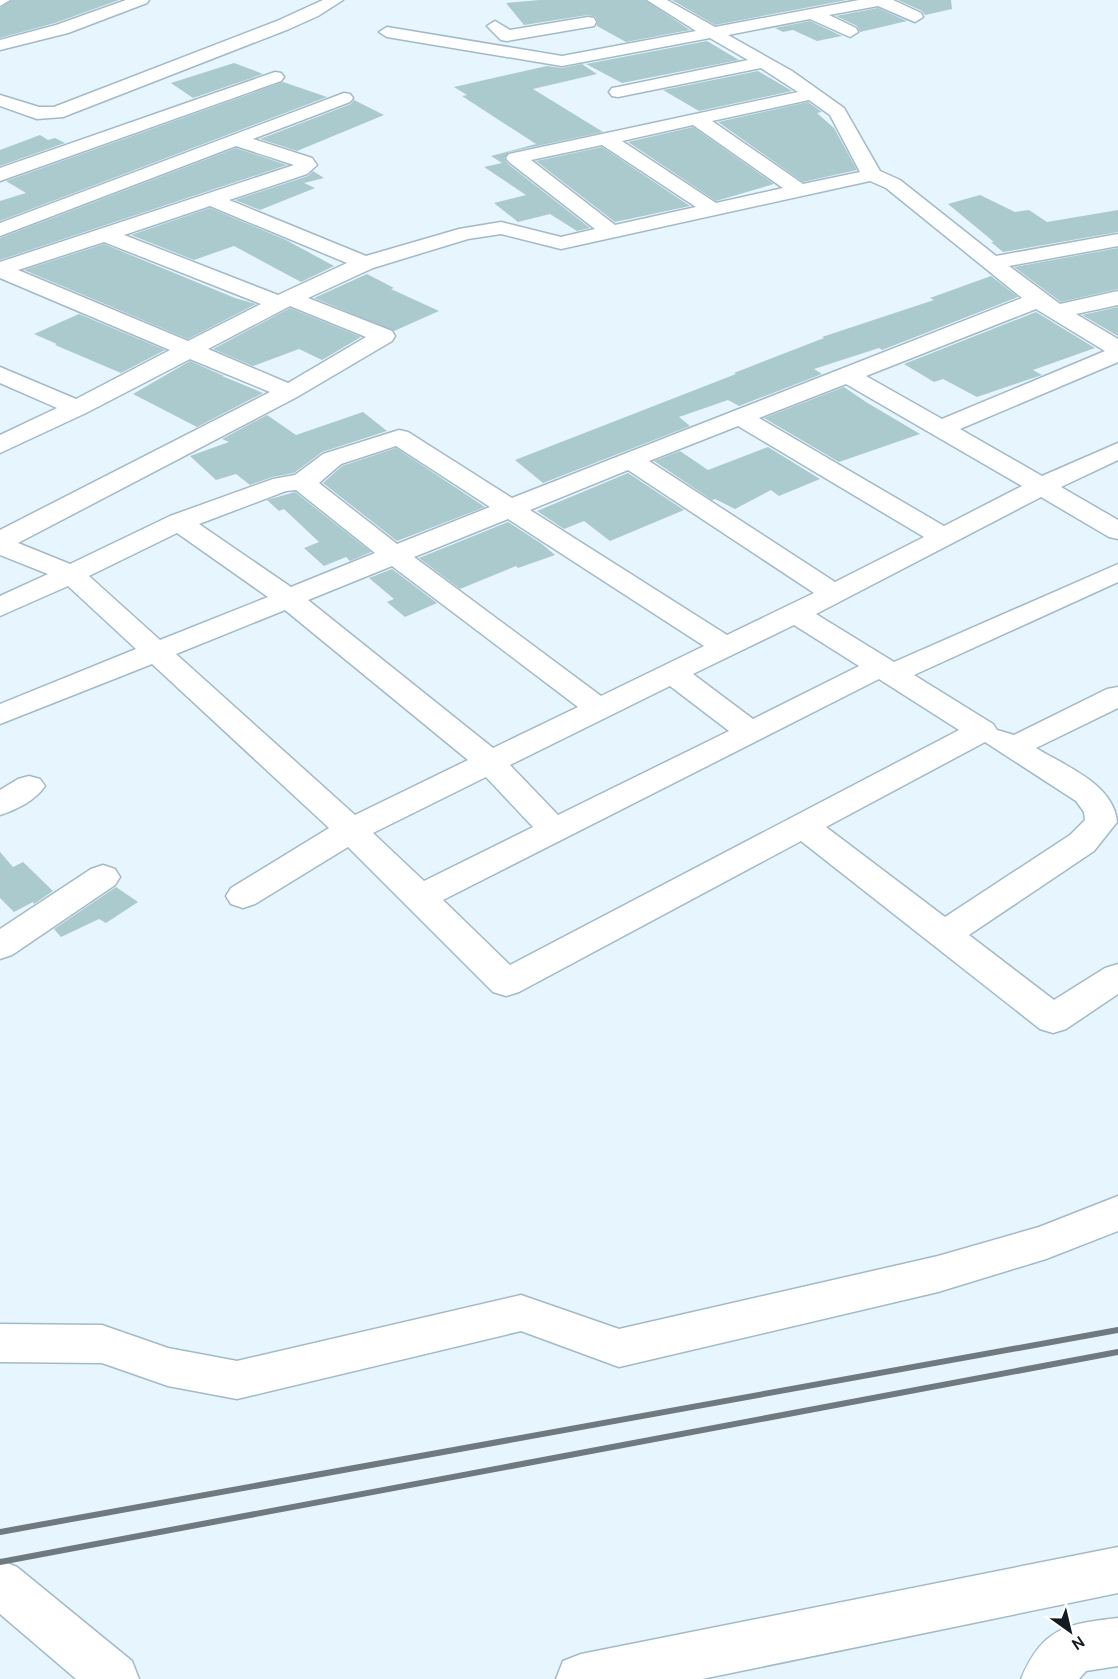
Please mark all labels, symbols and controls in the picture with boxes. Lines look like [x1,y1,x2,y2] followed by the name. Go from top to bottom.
[1040,1601,1100,1661] north arrow
[1068,1632,1088,1654] text: N

